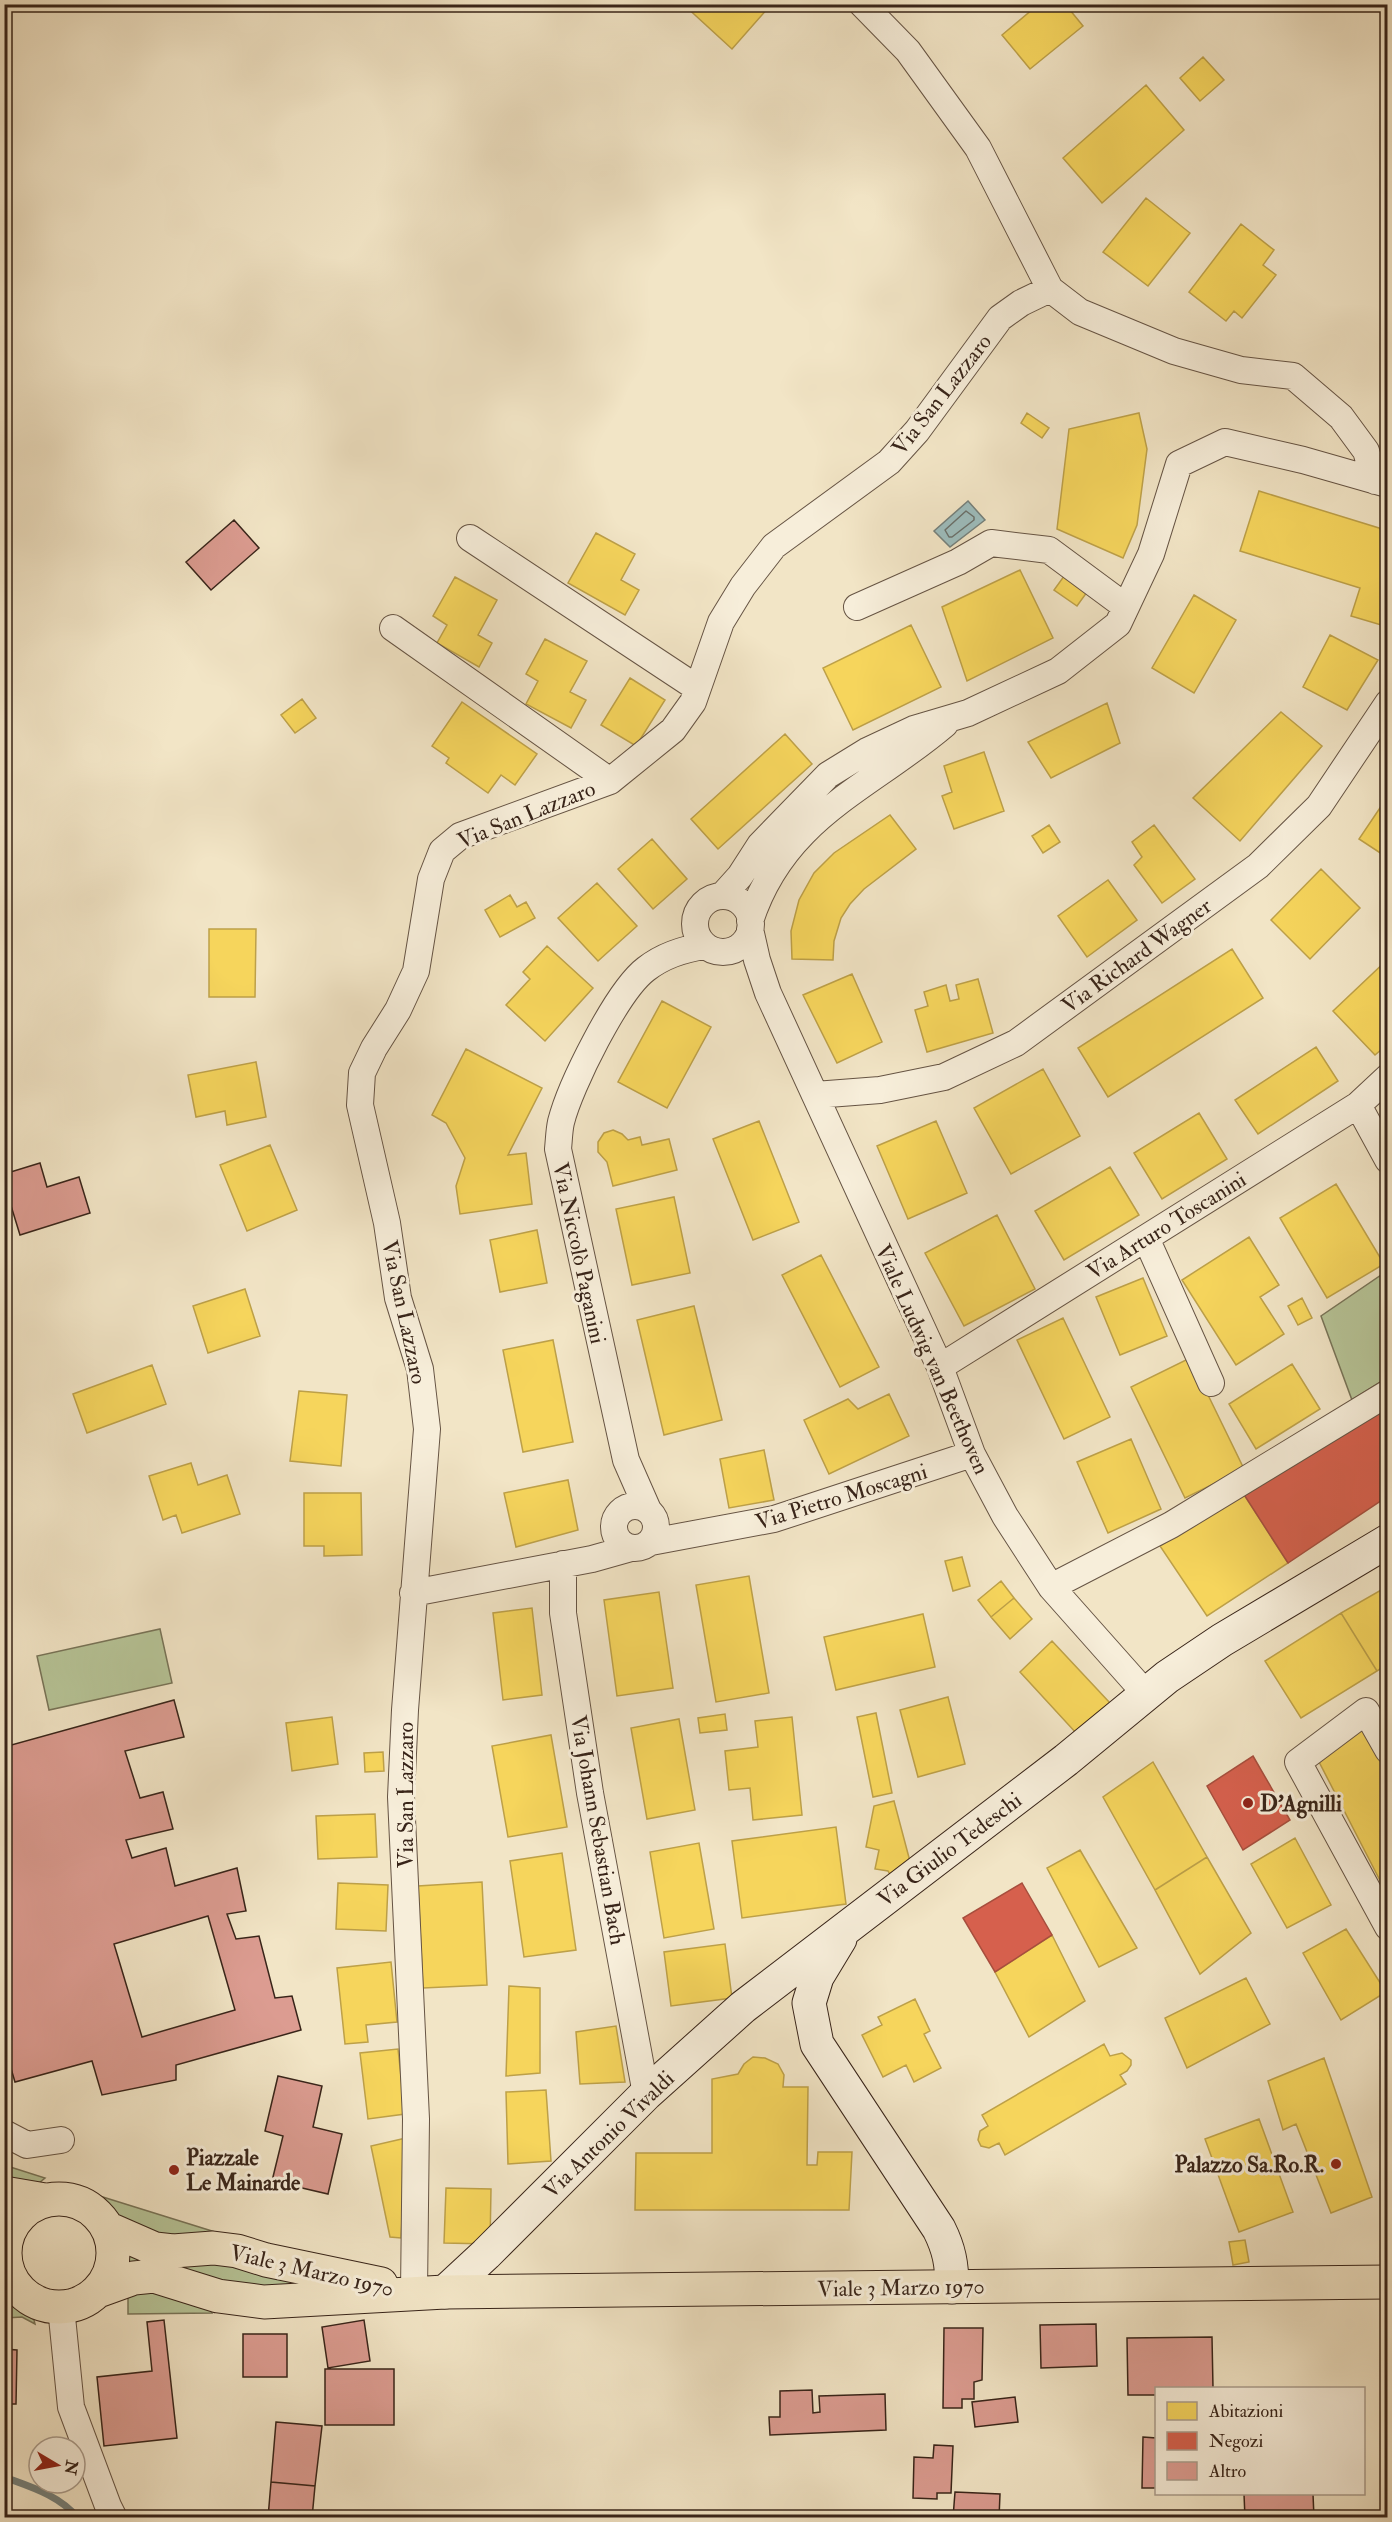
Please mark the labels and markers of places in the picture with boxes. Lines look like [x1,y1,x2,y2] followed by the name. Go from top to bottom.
[1260,1790,1342,1819] place label: D'Agnilli
[1241,1796,1255,1810] marker: D'Agnilli
[186,2144,301,2197] place label: Piazzale Le Mainarde
[1175,2151,1324,2179] place label: Palazzo Sa.Ro.R.
[1329,2157,1343,2171] marker: Palazzo Sa.Ro.R.
[167,2163,181,2177] marker: Piazzale Le Mainarde

